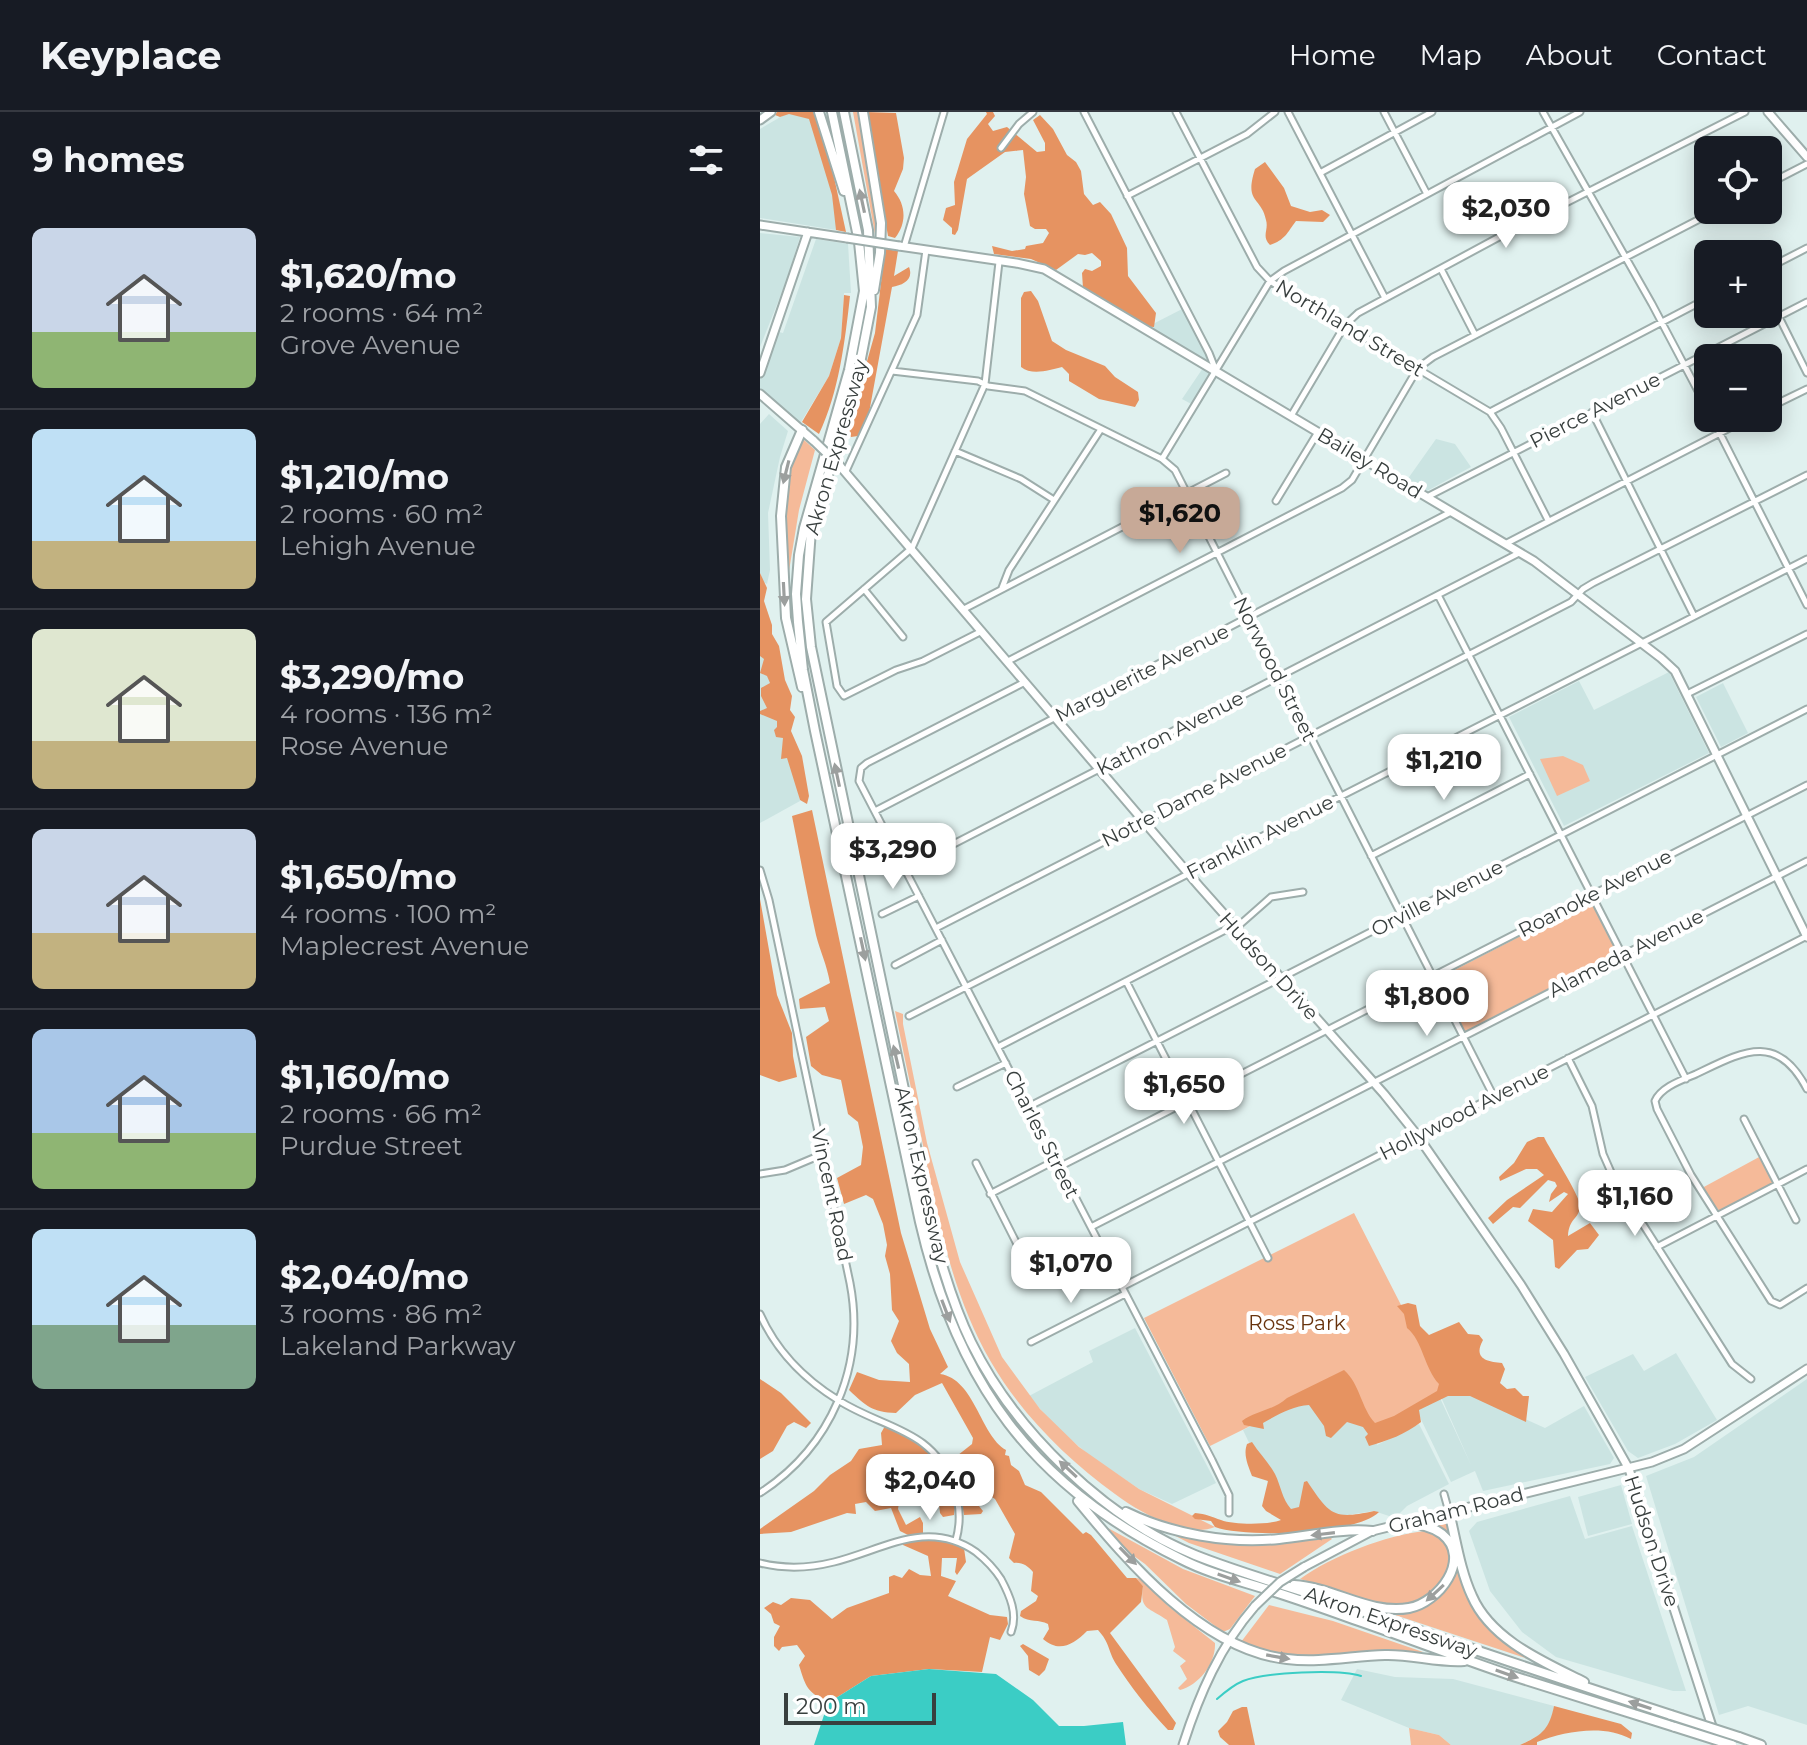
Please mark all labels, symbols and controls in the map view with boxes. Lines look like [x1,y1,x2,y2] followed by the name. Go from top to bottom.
[40,32,221,79] text: Keyplace
[1289,38,1376,72] text: Home
[1420,38,1482,72] text: Map
[1526,38,1613,72] text: About
[1657,38,1767,72] text: Contact
[1694,136,1782,432] map controls
[1694,136,1782,224] button: locate
[684,138,728,182] icon: filters
[32,139,185,181] text: 9 homes
[1441,182,1571,250] pin: $2,030
[855,188,868,213] one-way arrow
[1461,192,1551,224] text: $2,030
[1694,240,1782,328] button: +
[280,255,457,297] text: $1,620/mo
[96,260,192,356] icon: home
[1272,274,1428,382] street label: Northland Street
[280,297,483,329] text: 2 rooms · 64 m²
[280,329,460,361] text: Grove Avenue
[1694,344,1782,432] button: −
[799,356,873,537] street label: Akron Expressway
[1526,367,1664,453] street label: Pierce Avenue
[1313,422,1427,504] street label: Bailey Road
[280,456,449,498] text: $1,210/mo
[779,459,792,484] one-way arrow
[96,461,192,557] icon: home
[1115,487,1245,555] pin: $1,620
[1139,497,1221,529] text: $1,620
[280,498,483,530] text: 2 rooms · 60 m²
[280,530,476,562] text: Lehigh Avenue
[778,582,791,607] one-way arrow
[1228,593,1322,745] street label: Norwood Street
[1051,619,1233,727] street label: Marguerite Avenue
[280,656,464,698] text: $3,290/mo
[96,661,192,757] icon: home
[1092,686,1248,780] street label: Kathron Avenue
[280,698,493,730] text: 4 rooms · 136 m²
[280,730,448,762] text: Rose Avenue
[1379,734,1509,802] pin: $1,210
[1098,738,1290,852] street label: Notre Dame Avenue
[1406,744,1482,776] text: $1,210
[830,762,842,787] one-way arrow
[1182,790,1338,884] street label: Franklin Avenue
[828,823,958,891] pin: $3,290
[849,833,937,865] text: $3,290
[1514,844,1676,942] street label: Roanoke Avenue
[1367,854,1507,942] street label: Orville Avenue
[280,856,457,898] text: $1,650/mo
[96,861,192,957] icon: home
[280,898,497,930] text: 4 rooms · 100 m²
[1544,904,1708,1002] street label: Alameda Avenue
[1214,907,1324,1025] street label: Hudson Drive
[280,930,529,962] text: Maplecrest Avenue
[857,936,869,961] one-way arrow
[1362,970,1492,1038] pin: $1,800
[1384,980,1470,1012] text: $1,800
[889,1044,901,1069] one-way arrow
[280,1056,450,1098] text: $1,160/mo
[1119,1058,1249,1126] pin: $1,650
[1375,1059,1553,1165] street label: Hollywood Avenue
[96,1061,192,1157] icon: home
[999,1066,1085,1202] street label: Charles Street
[1143,1068,1225,1100] text: $1,650
[890,1084,954,1266] street label: Akron Expressway
[280,1098,482,1130] text: 2 rooms · 66 m²
[806,1127,858,1263] street label: Vincent Road
[280,1130,462,1162] text: Purdue Street
[1570,1170,1700,1238] pin: $1,160
[1596,1180,1674,1212] text: $1,160
[1006,1237,1136,1305] pin: $1,070
[1029,1247,1113,1279] text: $1,070
[280,1256,469,1298] text: $2,040/mo
[96,1261,192,1357] icon: home
[280,1298,483,1330] text: 3 rooms · 86 m²
[940,1299,953,1323] one-way arrow
[1248,1311,1346,1335] park label: Ross Park
[280,1330,516,1362] text: Lakeland Parkway
[865,1454,995,1522] pin: $2,040
[1058,1460,1077,1478] one-way arrow
[884,1464,976,1496] text: $2,040
[1619,1472,1685,1610] street label: Hudson Drive
[1386,1482,1526,1538] street label: Graham Road
[1310,1528,1335,1541] one-way arrow
[1118,1546,1136,1565] one-way arrow
[1217,1572,1241,1584] one-way arrow
[1301,1581,1481,1663] street label: Akron Expressway
[1426,1584,1445,1602] one-way arrow
[1266,1652,1291,1664] one-way arrow
[1496,1668,1520,1680] one-way arrow
[784,1689,936,1725] scale bar
[796,1693,867,1720] text: 200 m
[1628,1699,1652,1711] one-way arrow

